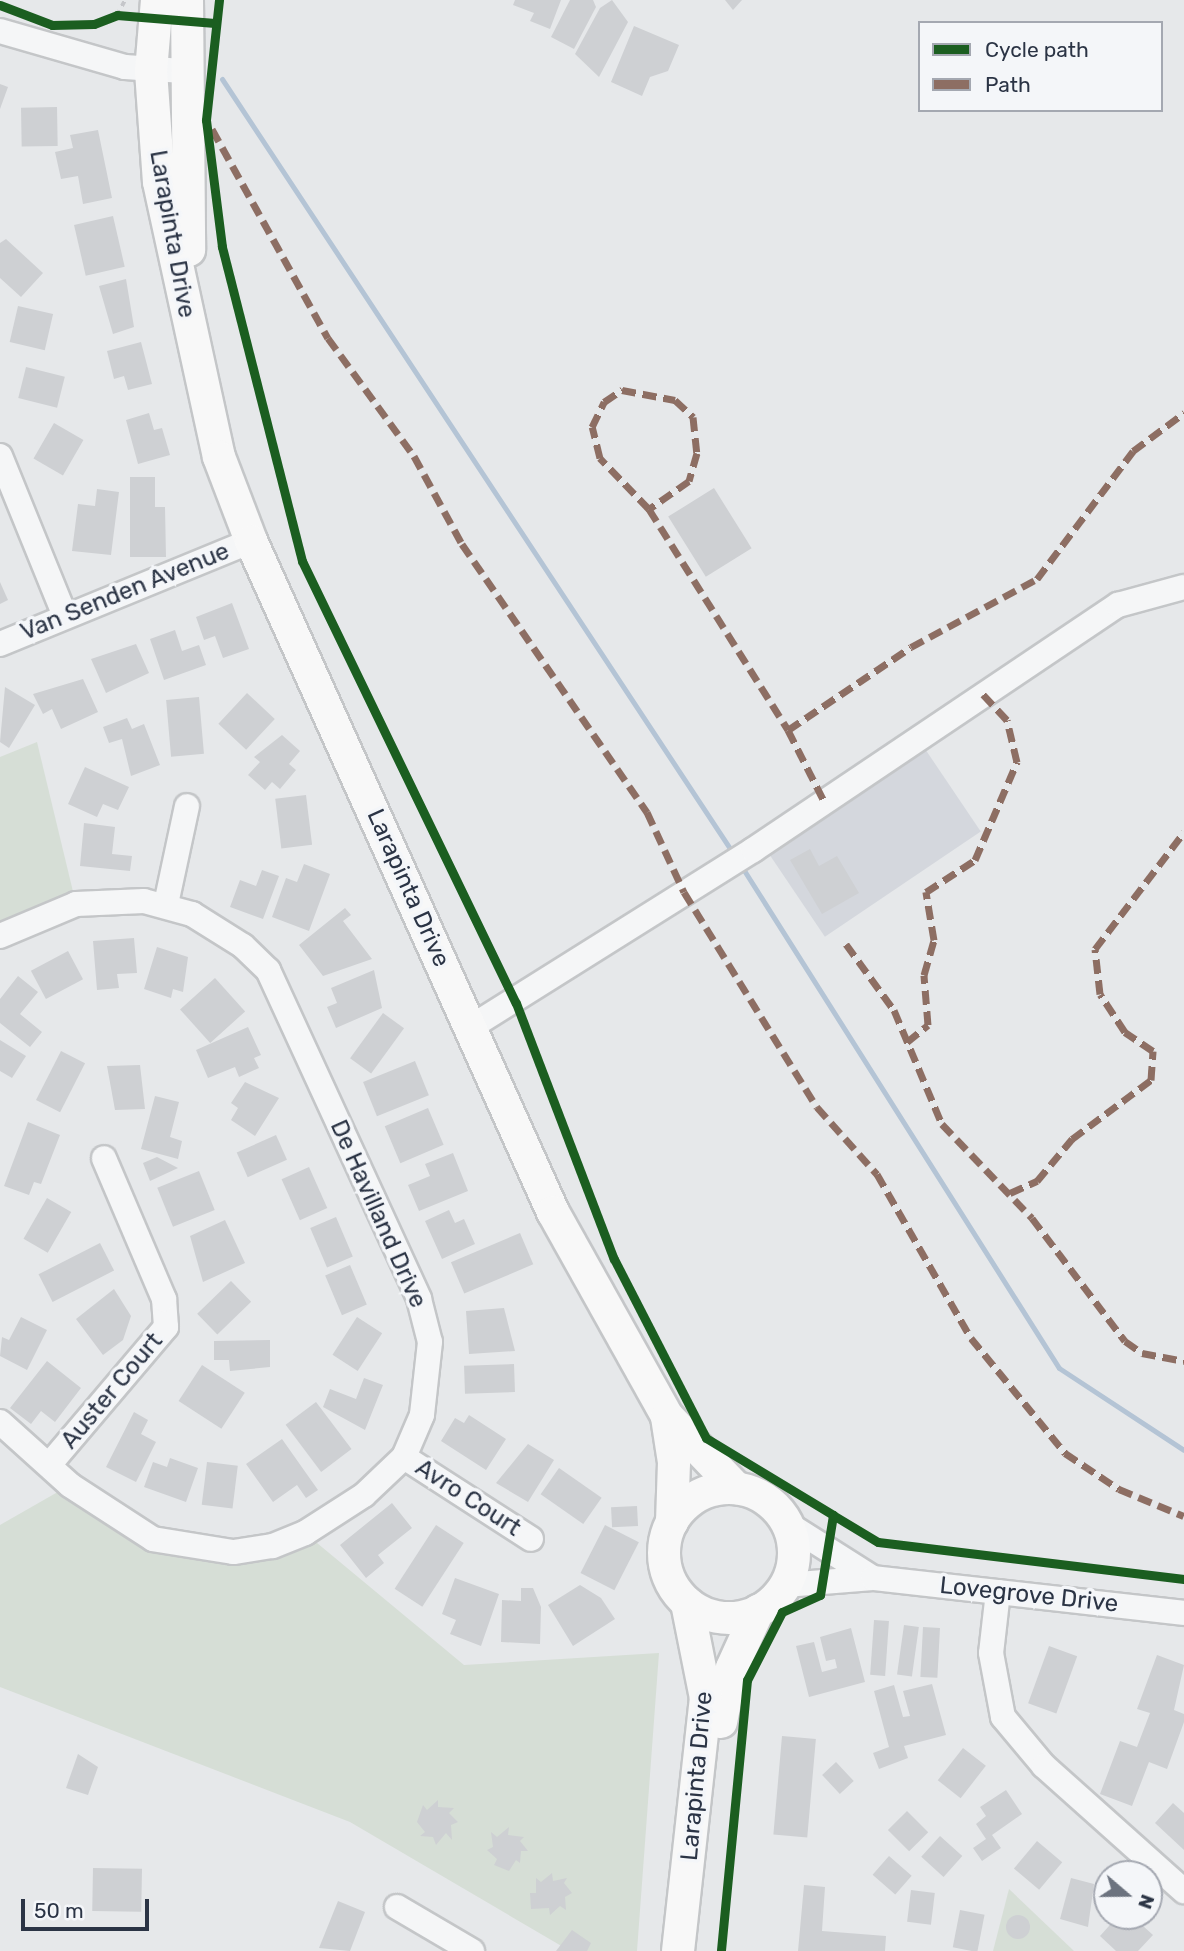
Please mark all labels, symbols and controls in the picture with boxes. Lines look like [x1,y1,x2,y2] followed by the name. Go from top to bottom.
[918,21,1163,112] legend
[985,37,1089,62] text: Cycle path
[985,72,1031,97] text: Path
[143,148,201,320] street label: Larapinta Drive
[16,537,234,647] street label: Van Senden Avenue
[360,805,456,971] street label: Larapinta Drive
[324,1116,432,1312] street label: De Havilland Drive
[55,1327,169,1455] street label: Auster Court
[410,1453,526,1543] street label: Avro Court
[938,1571,1120,1619] street label: Lovegrove Drive
[675,1690,719,1862] street label: Larapinta Drive
[1093,1860,1163,1930] north arrow
[24,1884,152,1928] scale bar
[1133,1891,1159,1912] text: N
[34,1898,84,1923] text: 50 m

